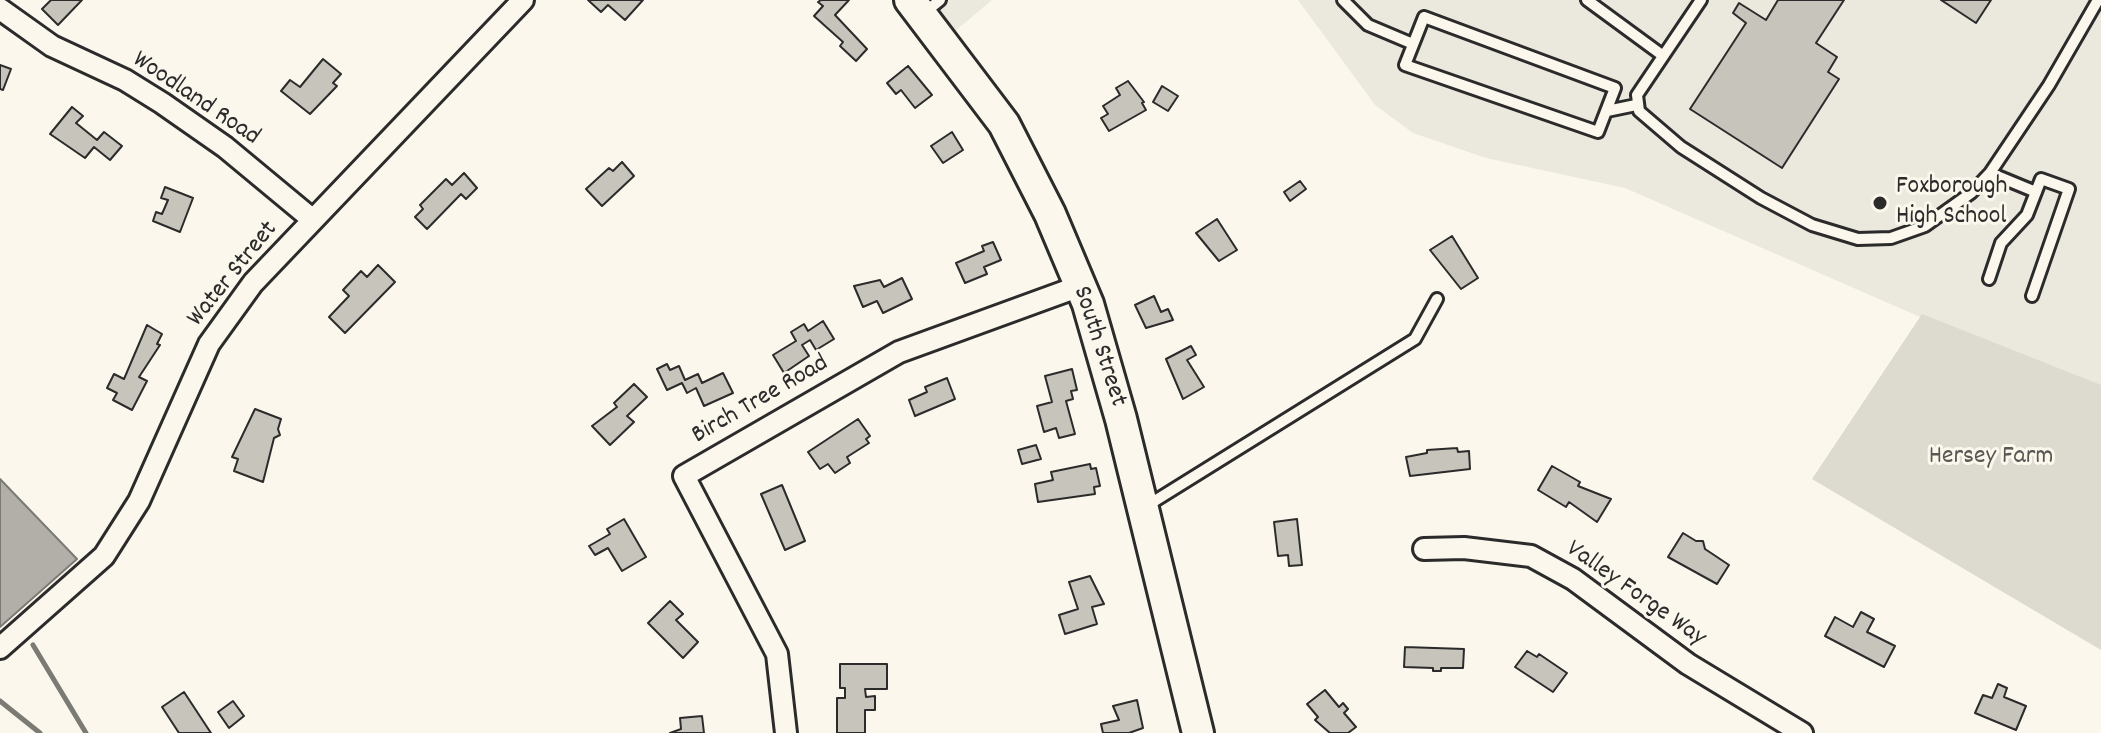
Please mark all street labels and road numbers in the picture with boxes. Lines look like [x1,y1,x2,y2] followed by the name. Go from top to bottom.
[125,46,265,154] street label: Woodland Road
[182,216,286,334] street label: Water Street
[1064,283,1132,411] street label: South Street
[687,349,835,453] street label: Birch Tree Road
[1559,535,1711,655] street label: Valley Forge Way

